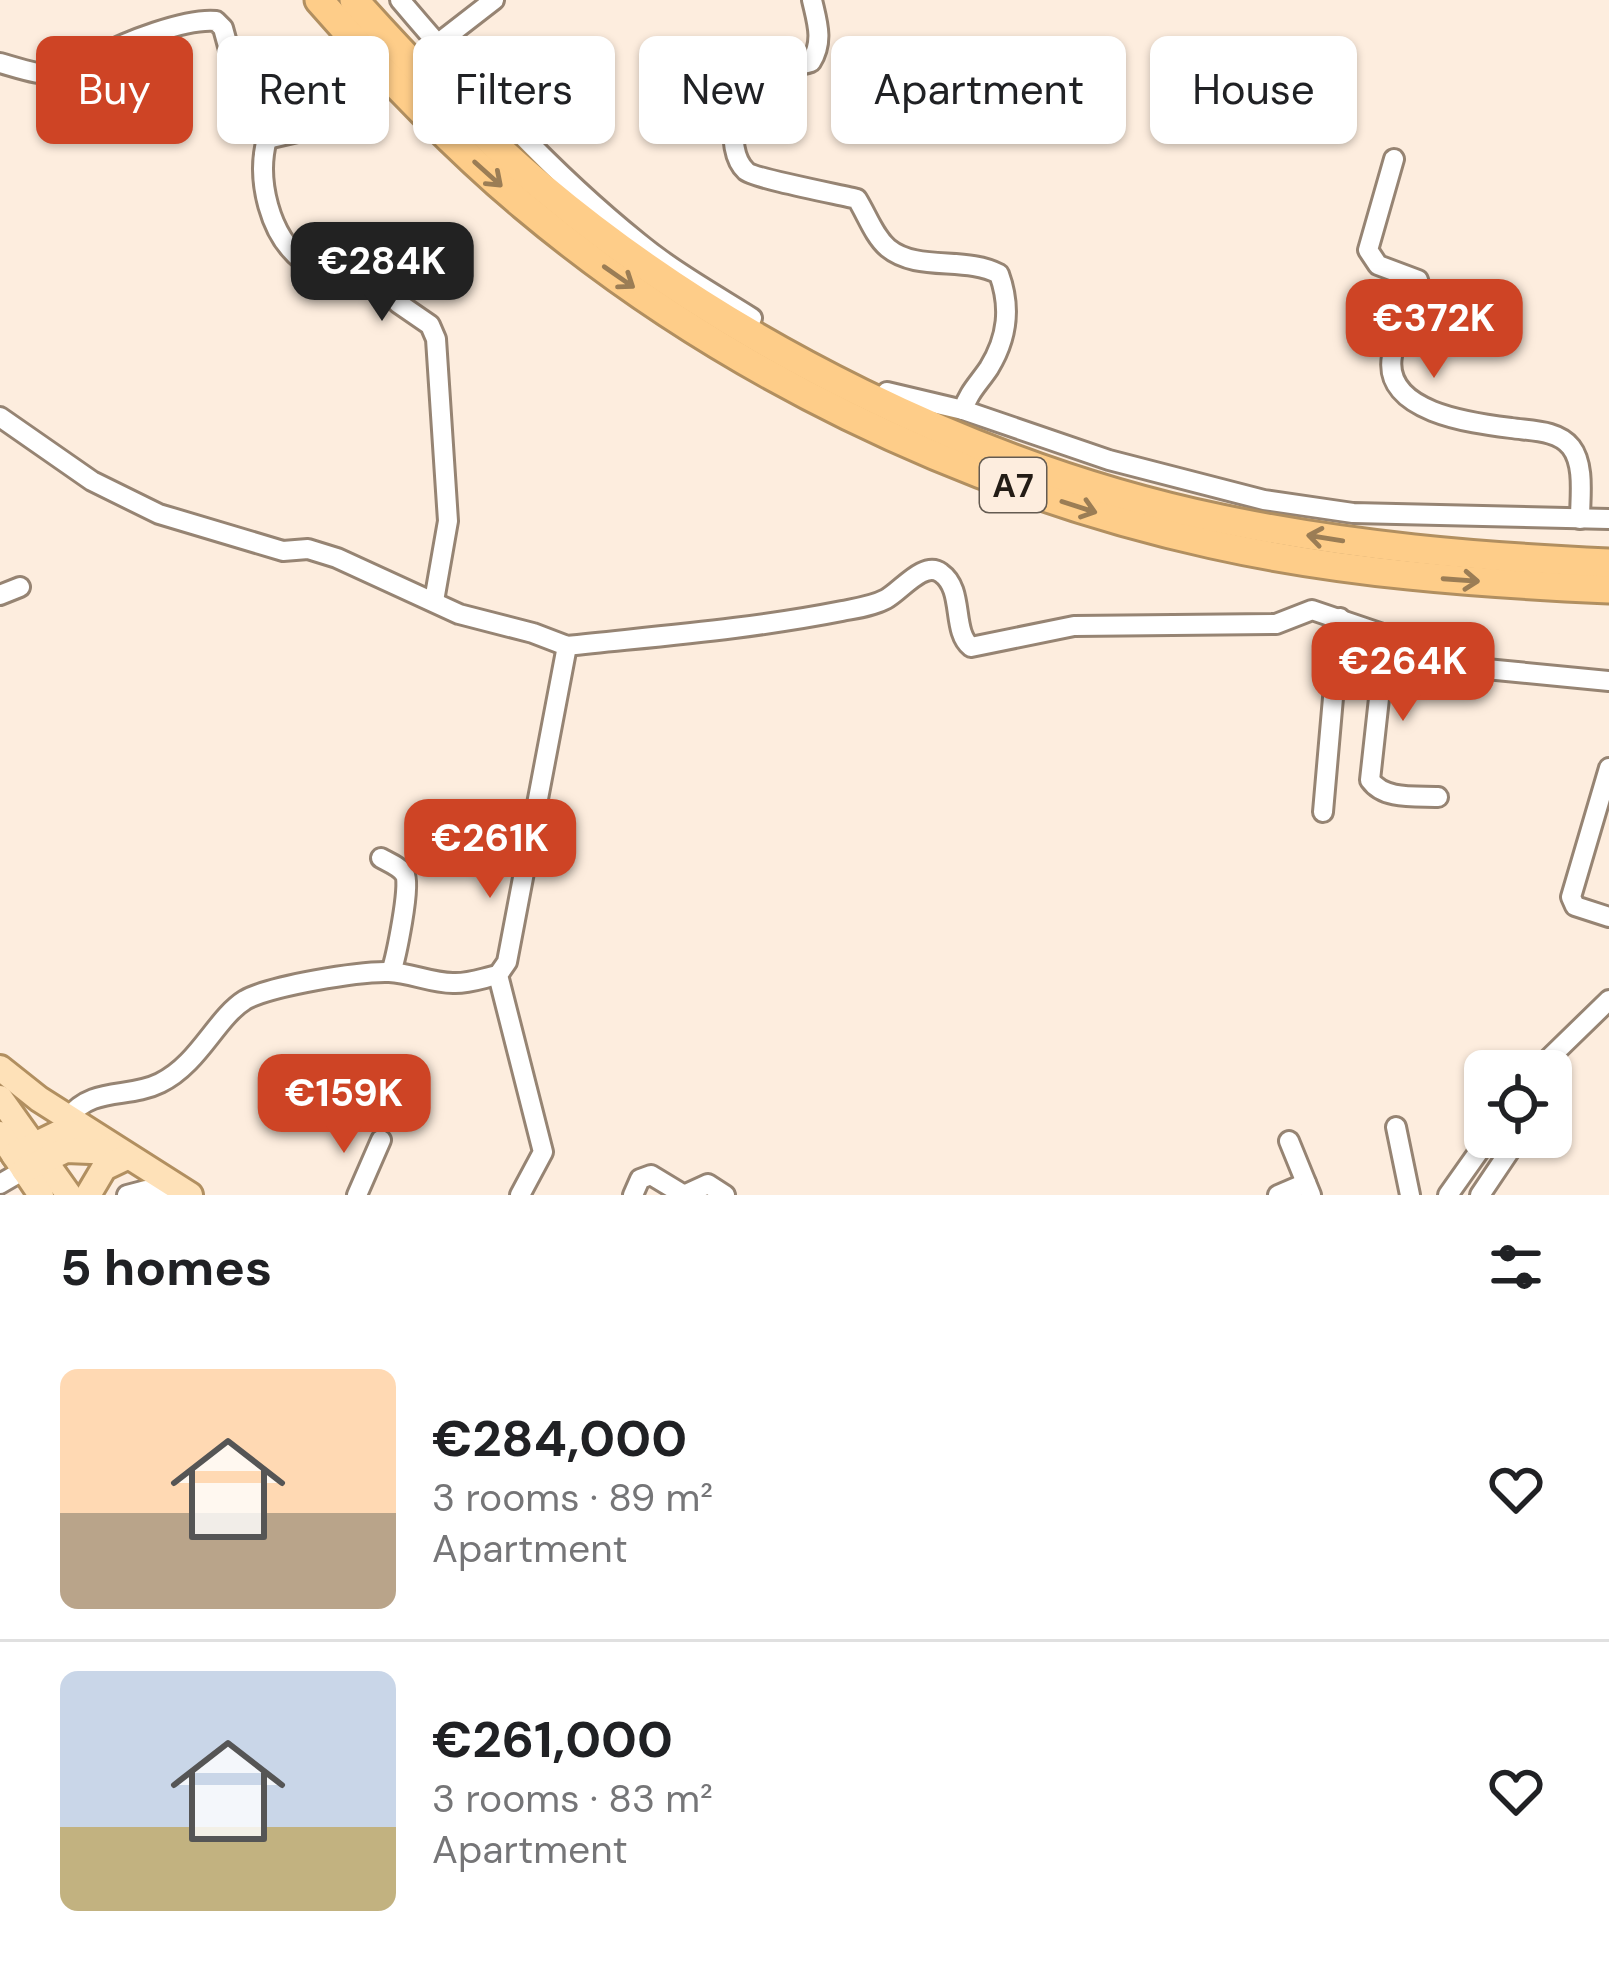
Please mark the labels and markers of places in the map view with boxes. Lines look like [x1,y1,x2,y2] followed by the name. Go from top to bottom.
[298,222,466,324] pin: €284K
[1350,279,1518,381] pin: €372K
[1319,622,1487,724] pin: €264K
[406,799,574,901] pin: €261K
[260,1054,428,1156] pin: €159K

